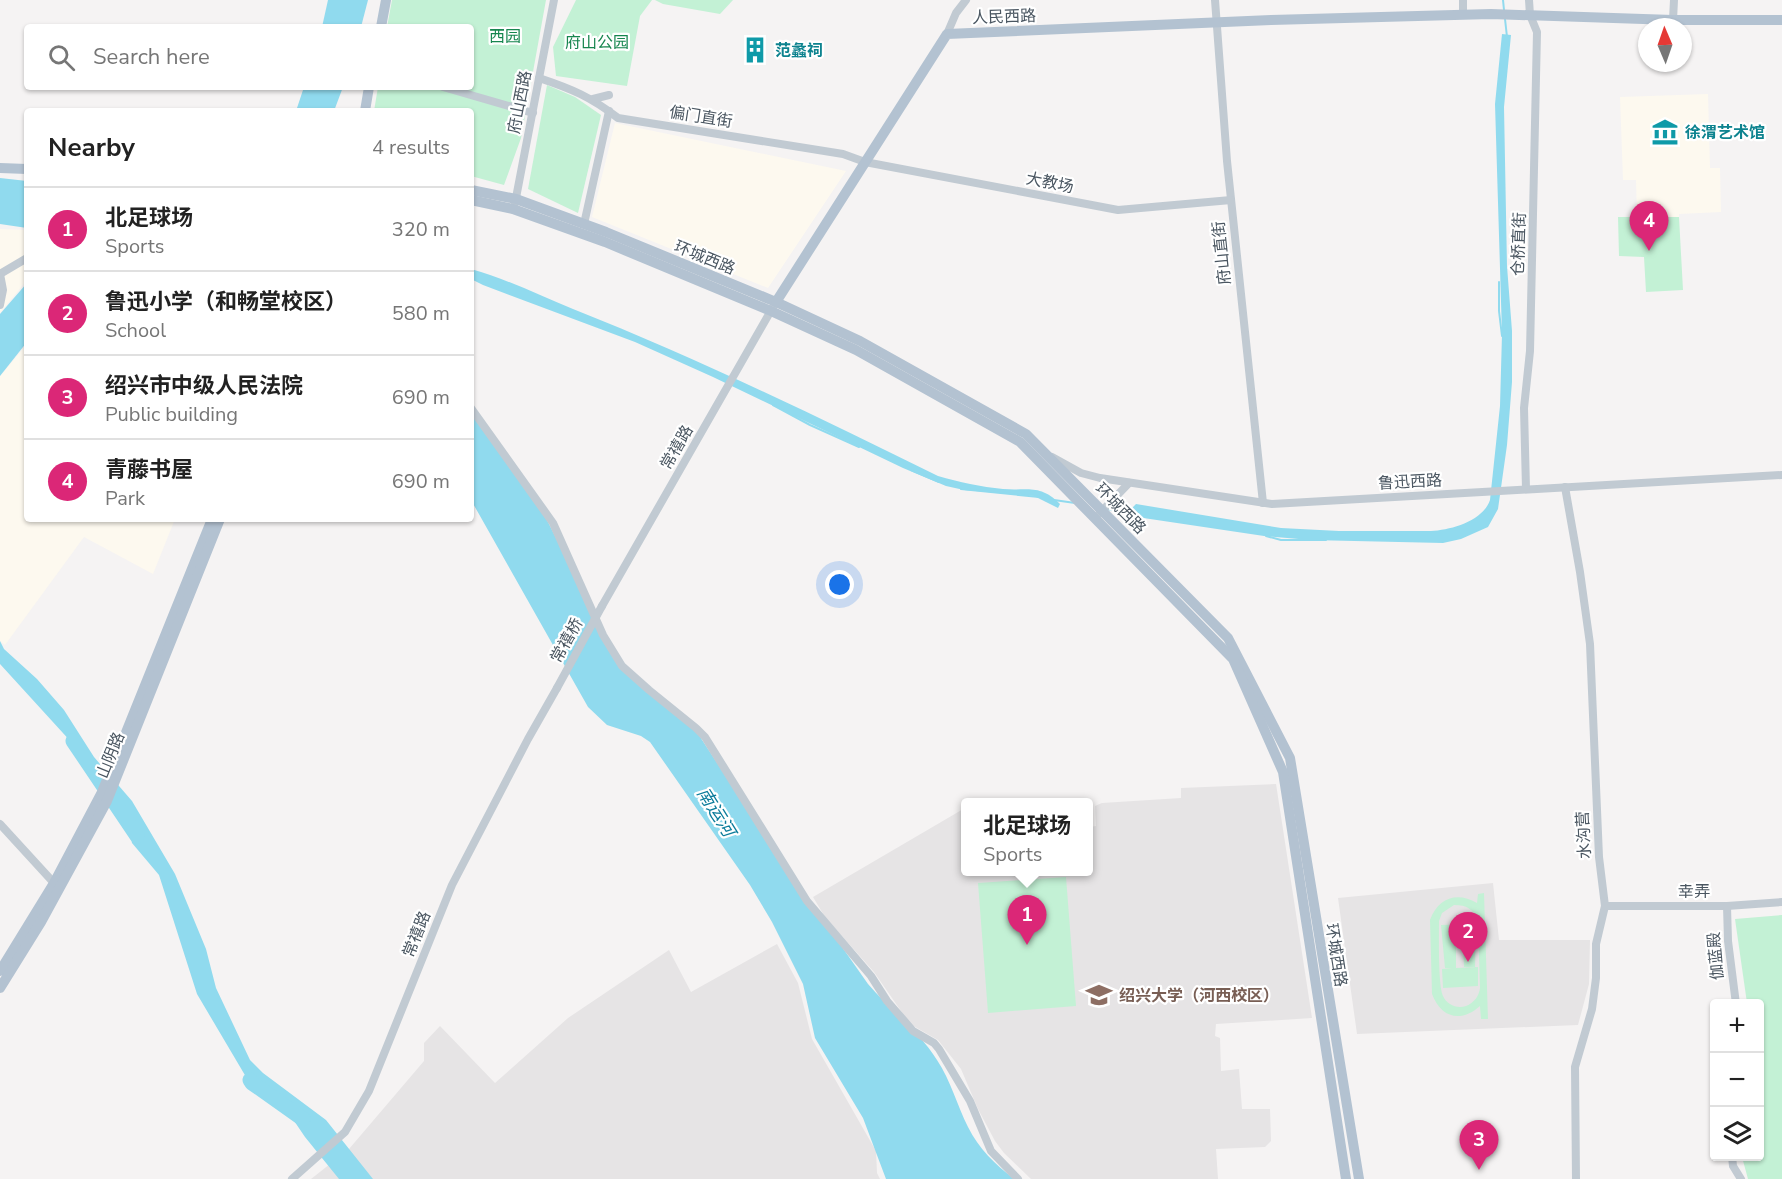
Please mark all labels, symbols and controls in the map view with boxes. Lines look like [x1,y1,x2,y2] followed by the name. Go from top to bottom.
[972,5,1036,29] street label: 人民西路
[1638,18,1692,72] north arrow
[24,24,474,90] search box
[489,26,521,48] park label: 西园
[565,32,629,54] park label: 府山公园
[740,35,770,65] building icon: 范蠡祠
[775,40,823,62] place label: 范蠡祠
[45,41,78,74] icon: search
[93,42,210,72] text: Search here
[503,69,537,136] street label: 府山西路
[668,101,734,133] street label: 偏门直街
[1650,117,1680,147] museum icon: 徐渭艺术馆
[1685,122,1765,144] place label: 徐渭艺术馆
[48,130,135,165] text: Nearby
[372,134,450,161] text: 4 results
[1024,168,1075,198] street label: 大教场
[1630,202,1668,251] pin: 4
[105,203,193,233] text: 北足球场
[1507,212,1531,276] street label: 仓桥直街
[62,216,74,243] text: 1
[392,216,450,243] text: 320 m
[1208,220,1236,286] street label: 府山直街
[105,233,164,260] text: Sports
[671,236,738,280] street label: 环城西路
[105,287,347,317] text: 鲁迅小学（和畅堂校区）
[62,300,74,327] text: 2
[392,300,450,327] text: 580 m
[105,317,166,344] text: School
[105,371,303,401] text: 绍兴市中级人民法院
[62,384,74,411] text: 3
[392,384,450,411] text: 690 m
[105,401,238,428] text: Public building
[655,421,698,474] street label: 常禧路
[105,455,193,485] text: 青藤书屋
[62,468,74,495] text: 4
[392,468,450,495] text: 690 m
[1378,469,1443,495] street label: 鲁迅西路
[1090,478,1151,539] street label: 环城西路
[105,485,145,512] text: Park
[825,570,854,599] your location
[546,614,588,667] street label: 常禧桥
[92,729,130,782] street label: 山阴路
[692,783,742,844] water label: 南运河
[961,798,1093,876] popup
[1572,810,1596,859] street label: 水沟营
[983,811,1071,841] text: 北足球场
[983,841,1042,868] text: Sports
[1678,881,1710,903] street label: 幸弄
[1008,896,1046,945] pin: 1
[398,908,436,961] street label: 常禧路
[1448,912,1488,962] pin: 2
[1320,922,1352,988] street label: 环城西路
[1703,931,1729,981] street label: 伽蓝殿
[1084,980,1114,1010] school or university icon: 绍兴大学（河西校区）
[1119,985,1279,1007] place label: 绍兴大学（河西校区）
[1710,999,1764,1161] map controls
[1710,999,1764,1053] button: +
[1710,1053,1764,1107] button: −
[1710,1107,1764,1161] button: layers
[1460,1120,1498,1170] pin: 3

